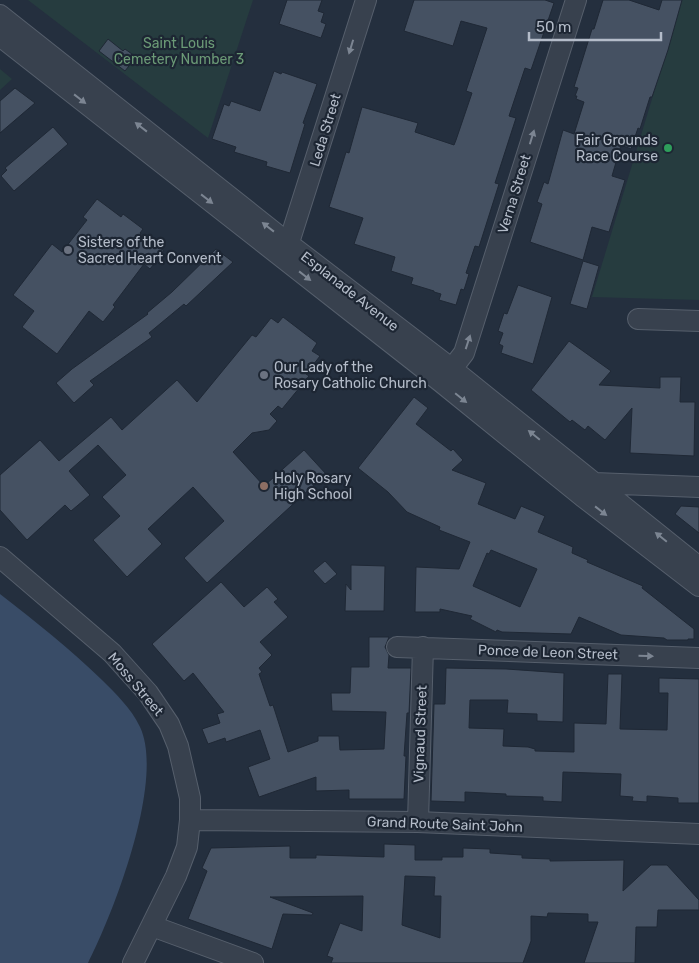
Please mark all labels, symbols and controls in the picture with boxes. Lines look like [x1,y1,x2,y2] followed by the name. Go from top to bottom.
[529,10,662,42] scale bar
[536,18,571,36] text: 50 m
[114,35,244,68] park label: Saint Louis Cemetery Number 3
[347,39,355,54] one-way arrow
[306,91,345,169] street label: Leda Street
[73,93,86,104] one-way arrow
[135,121,148,132] one-way arrow
[528,129,536,144] one-way arrow
[576,132,658,165] place label: Fair Grounds Race Course
[662,142,674,154] marker: Fair Grounds Race Course
[494,152,535,236] street label: Verna Street
[200,194,213,205] one-way arrow
[262,222,275,233] one-way arrow
[78,234,222,267] place label: Sisters of the Sacred Heart Convent
[62,244,74,256] marker: Sisters of the Sacred Heart Convent
[297,248,402,335] street label: Esplanade Avenue
[298,271,311,282] one-way arrow
[464,334,472,349] one-way arrow
[274,359,427,392] place label: Our Lady of the Rosary Catholic Church
[258,369,270,381] marker: Our Lady of the Rosary Catholic Church
[454,392,467,403] one-way arrow
[528,430,541,441] one-way arrow
[274,470,352,503] place label: Holy Rosary High School
[258,480,270,492] marker: Holy Rosary High School
[594,505,607,516] one-way arrow
[655,531,668,542] one-way arrow
[478,642,619,663] street label: Ponce de Leon Street
[104,649,167,720] street label: Moss Street
[639,652,655,660] one-way arrow
[410,684,431,783] street label: Vignaud Street
[367,813,523,836] street label: Grand Route Saint John

